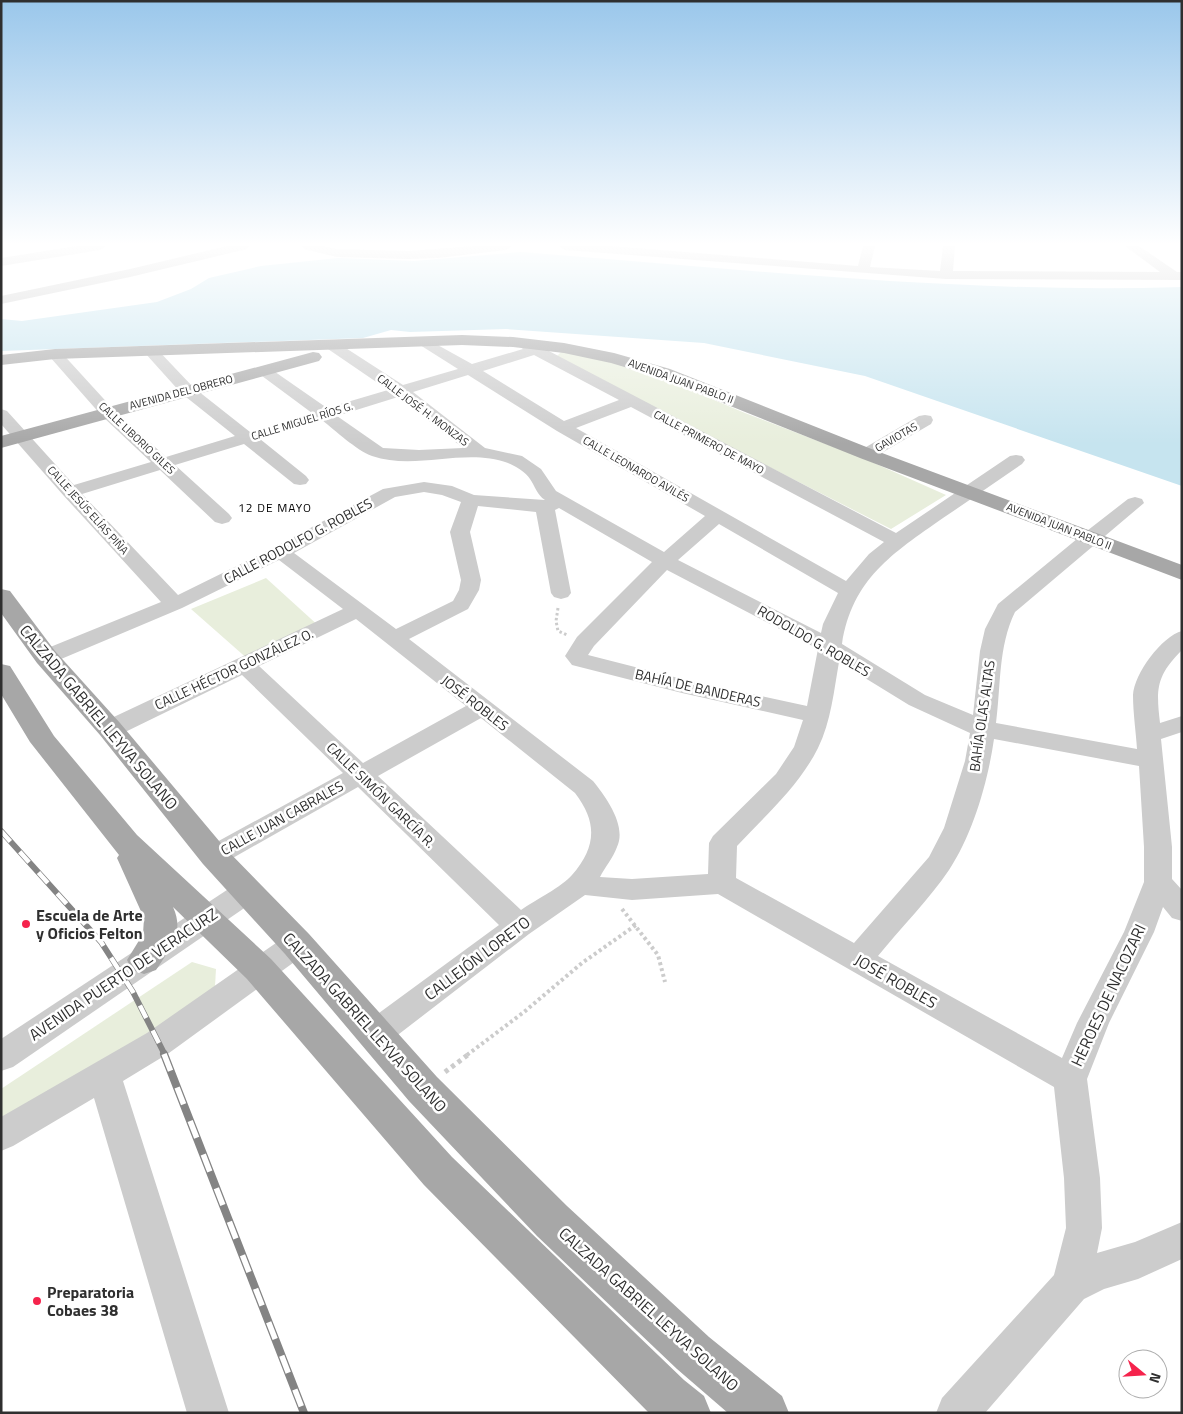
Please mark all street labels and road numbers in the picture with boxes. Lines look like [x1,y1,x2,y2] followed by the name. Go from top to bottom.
[626,354,736,408] street label: AVENIDA JUAN PABLO II
[127,370,235,414] street label: AVENIDA DEL OBRERO
[374,370,472,450] street label: CALLE JOSÉ H. MONZAS
[95,398,179,478] street label: CALLE LIBORIO GILES
[249,398,355,444] street label: CALLE MIGUEL RÍOS G.
[651,406,767,478] street label: CALLE PRIMERO DE MAYO
[872,418,920,456] street label: GAVIOTAS
[580,432,692,506] street label: CALLE LEONARDO AVILÉS
[44,462,133,558] street label: CALLE JESÚS ELÍAS PIÑA
[220,492,376,589] street label: CALLE RODOLFO G. ROBLES
[1004,499,1114,553] street label: AVENIDA JUAN PABLO II
[754,600,875,682] street label: RODOLDO G. ROBLES
[14,619,184,815] street label: CALZADA GABRIEL LEYVA SOLANO
[151,622,317,715] street label: CALLE HÉCTOR GONZÁLEZ O.
[963,659,1000,773] street label: BAHÍA OLAS ALTAS
[633,663,763,712] street label: BAHÍA DE BANDERAS
[437,670,513,736] street label: JOSÉ ROBLES
[322,737,441,852] street label: CALLE SIMÓN GARCÍA R.
[217,775,347,860] street label: CALLE JUAN CABRALES
[24,902,222,1046] street label: AVENIDA PUERTO DE VERACURZ
[419,910,535,1006] street label: CALLEJÓN LORETO
[1064,920,1152,1070] street label: HEROES DE NACOZARI
[277,927,453,1117] street label: CALZADA GABRIEL LEYVA SOLANO
[850,948,942,1014] street label: JOSÉ ROBLES
[554,1221,744,1397] street label: CALZADA GABRIEL LEYVA SOLANO

